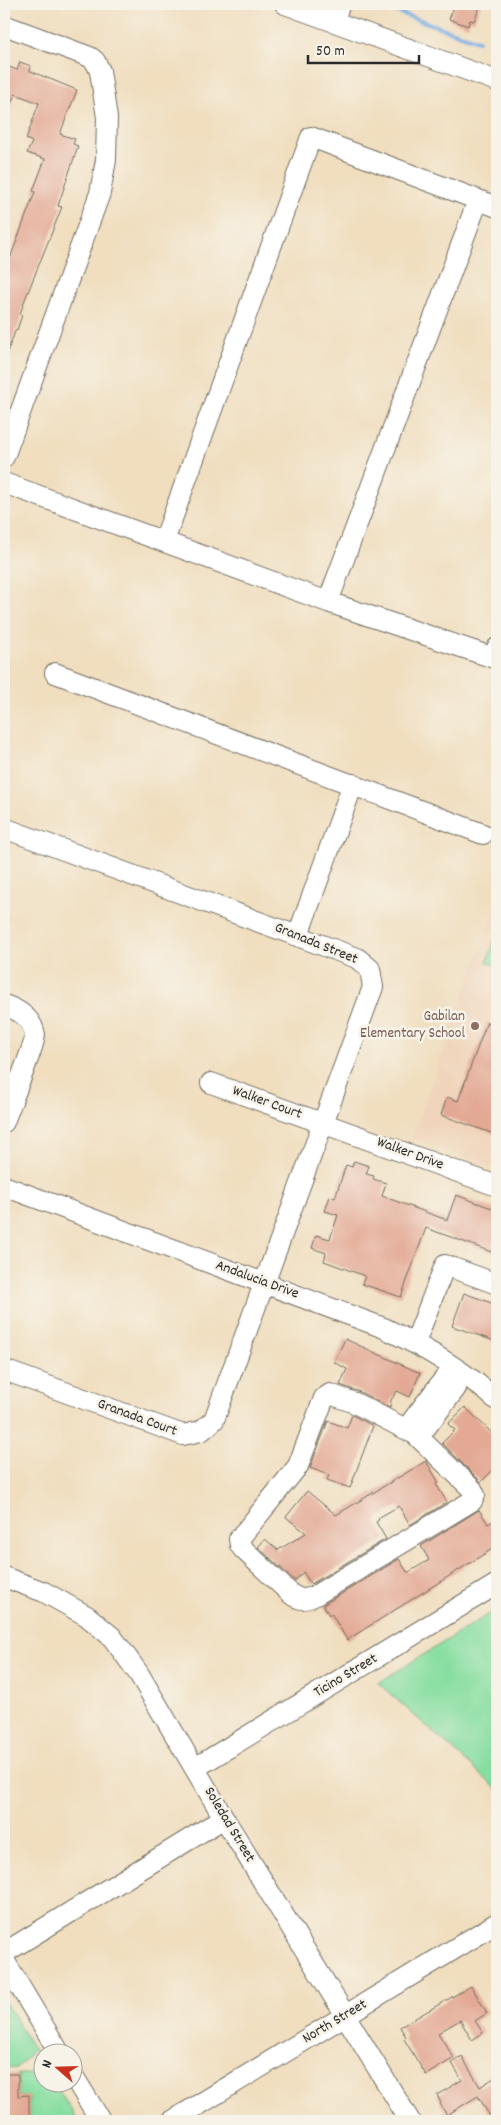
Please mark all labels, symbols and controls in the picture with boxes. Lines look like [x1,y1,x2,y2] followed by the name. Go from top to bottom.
[308,32,420,64] scale bar
[316,41,345,63] text: 50 m
[271,917,361,971] street label: Granada Street
[360,1006,465,1045] place label: Gabilan Elementary School
[469,1020,481,1032] marker: Gabilan Elementary School
[229,1080,305,1126] street label: Walker Court
[373,1132,447,1176] street label: Walker Drive
[212,1255,302,1305] street label: Andalucia Drive
[94,1393,180,1443] street label: Granada Court
[310,1648,382,1704] street label: Ticino Street
[198,1783,260,1867] street label: Soledad Street
[298,1994,372,2050] street label: North Street
[32,2042,82,2092] north arrow
[37,2057,58,2071] text: N

